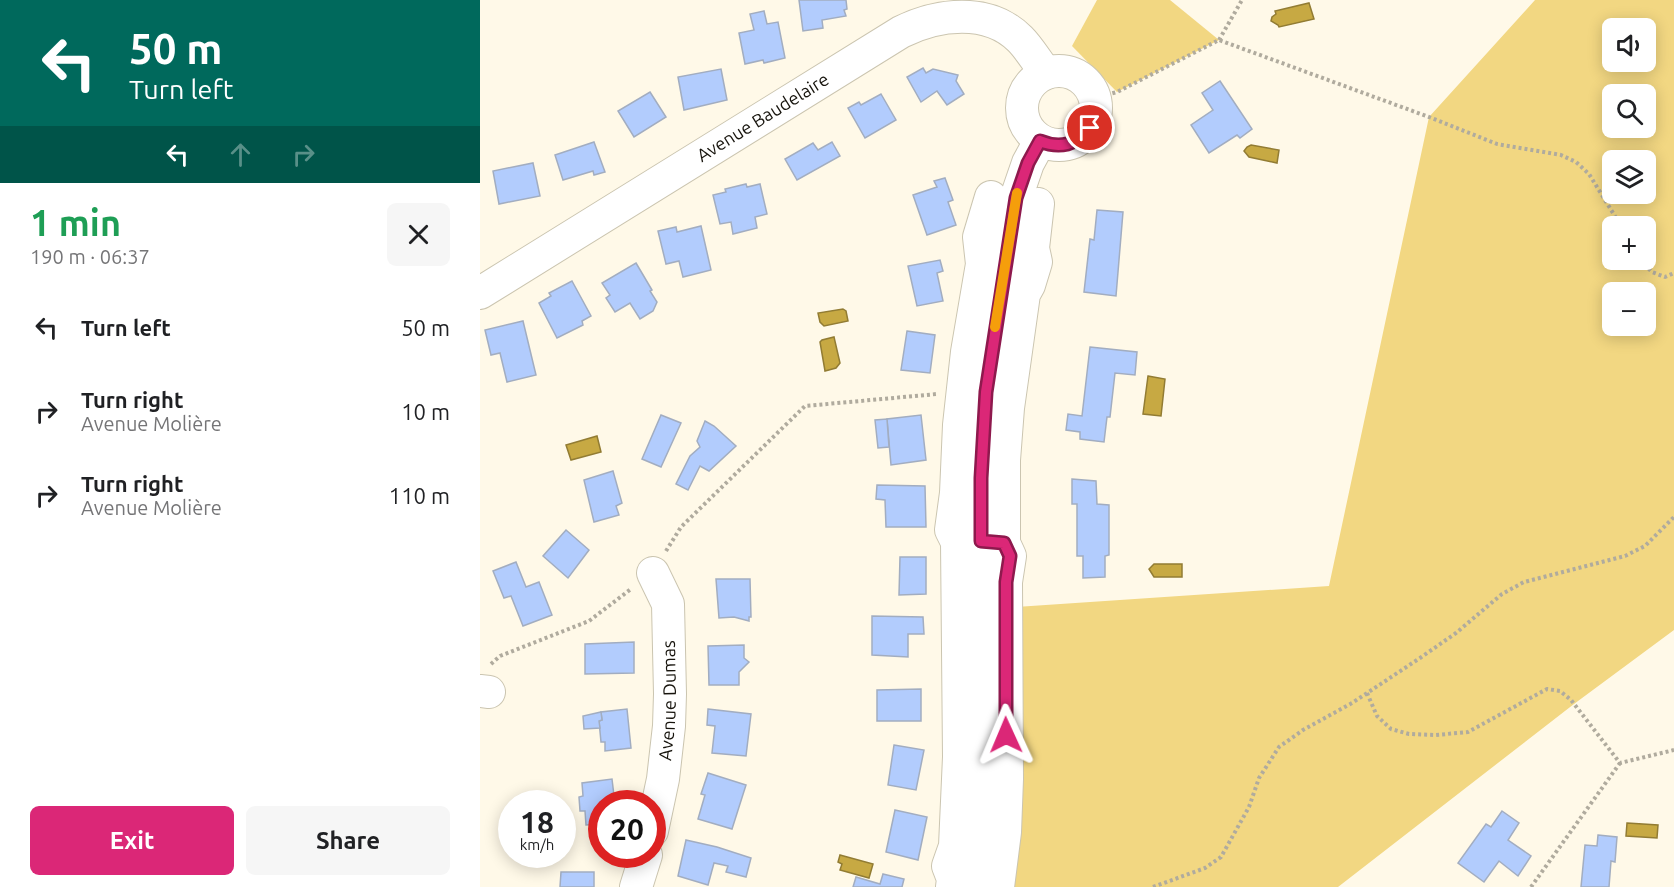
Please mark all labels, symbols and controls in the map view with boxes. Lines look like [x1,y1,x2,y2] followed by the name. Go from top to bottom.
[1602,18,1656,336] map controls
[1602,18,1656,72] button: sound
[30,24,108,102] icon: left
[129,25,223,72] text: 50 m
[693,68,832,165] street label: Avenue Baudelaire
[129,74,233,104] text: Turn left
[1602,84,1656,138] button: search
[1064,102,1115,153] pin
[1073,111,1106,144] icon: arrive
[161,138,194,171] icon: left
[224,138,257,171] icon: ahead
[287,138,320,171] icon: right
[1602,150,1656,204] button: layers
[30,202,121,243] text: 1 min
[387,203,450,266] button: close
[1602,216,1656,270] button: +
[30,245,150,268] text: 190 m · 06:37
[1602,282,1656,336] button: −
[30,311,63,344] icon: left
[81,315,171,340] text: Turn left
[401,315,450,340] text: 50 m
[81,387,183,412] text: Turn right
[30,395,63,428] icon: right
[401,399,450,424] text: 10 m
[81,412,222,435] text: Avenue Molière
[81,471,183,496] text: Turn right
[30,479,63,512] icon: right
[389,483,450,508] text: 110 m
[81,496,222,519] text: Avenue Molière
[654,640,679,761] street label: Avenue Dumas
[974,703,1038,767] position arrow
[588,790,666,868] speed limit sign: 20
[520,805,554,839] text: 18
[30,806,234,875] button: Exit
[246,806,450,875] button: Share
[520,836,554,853] text: km/h

